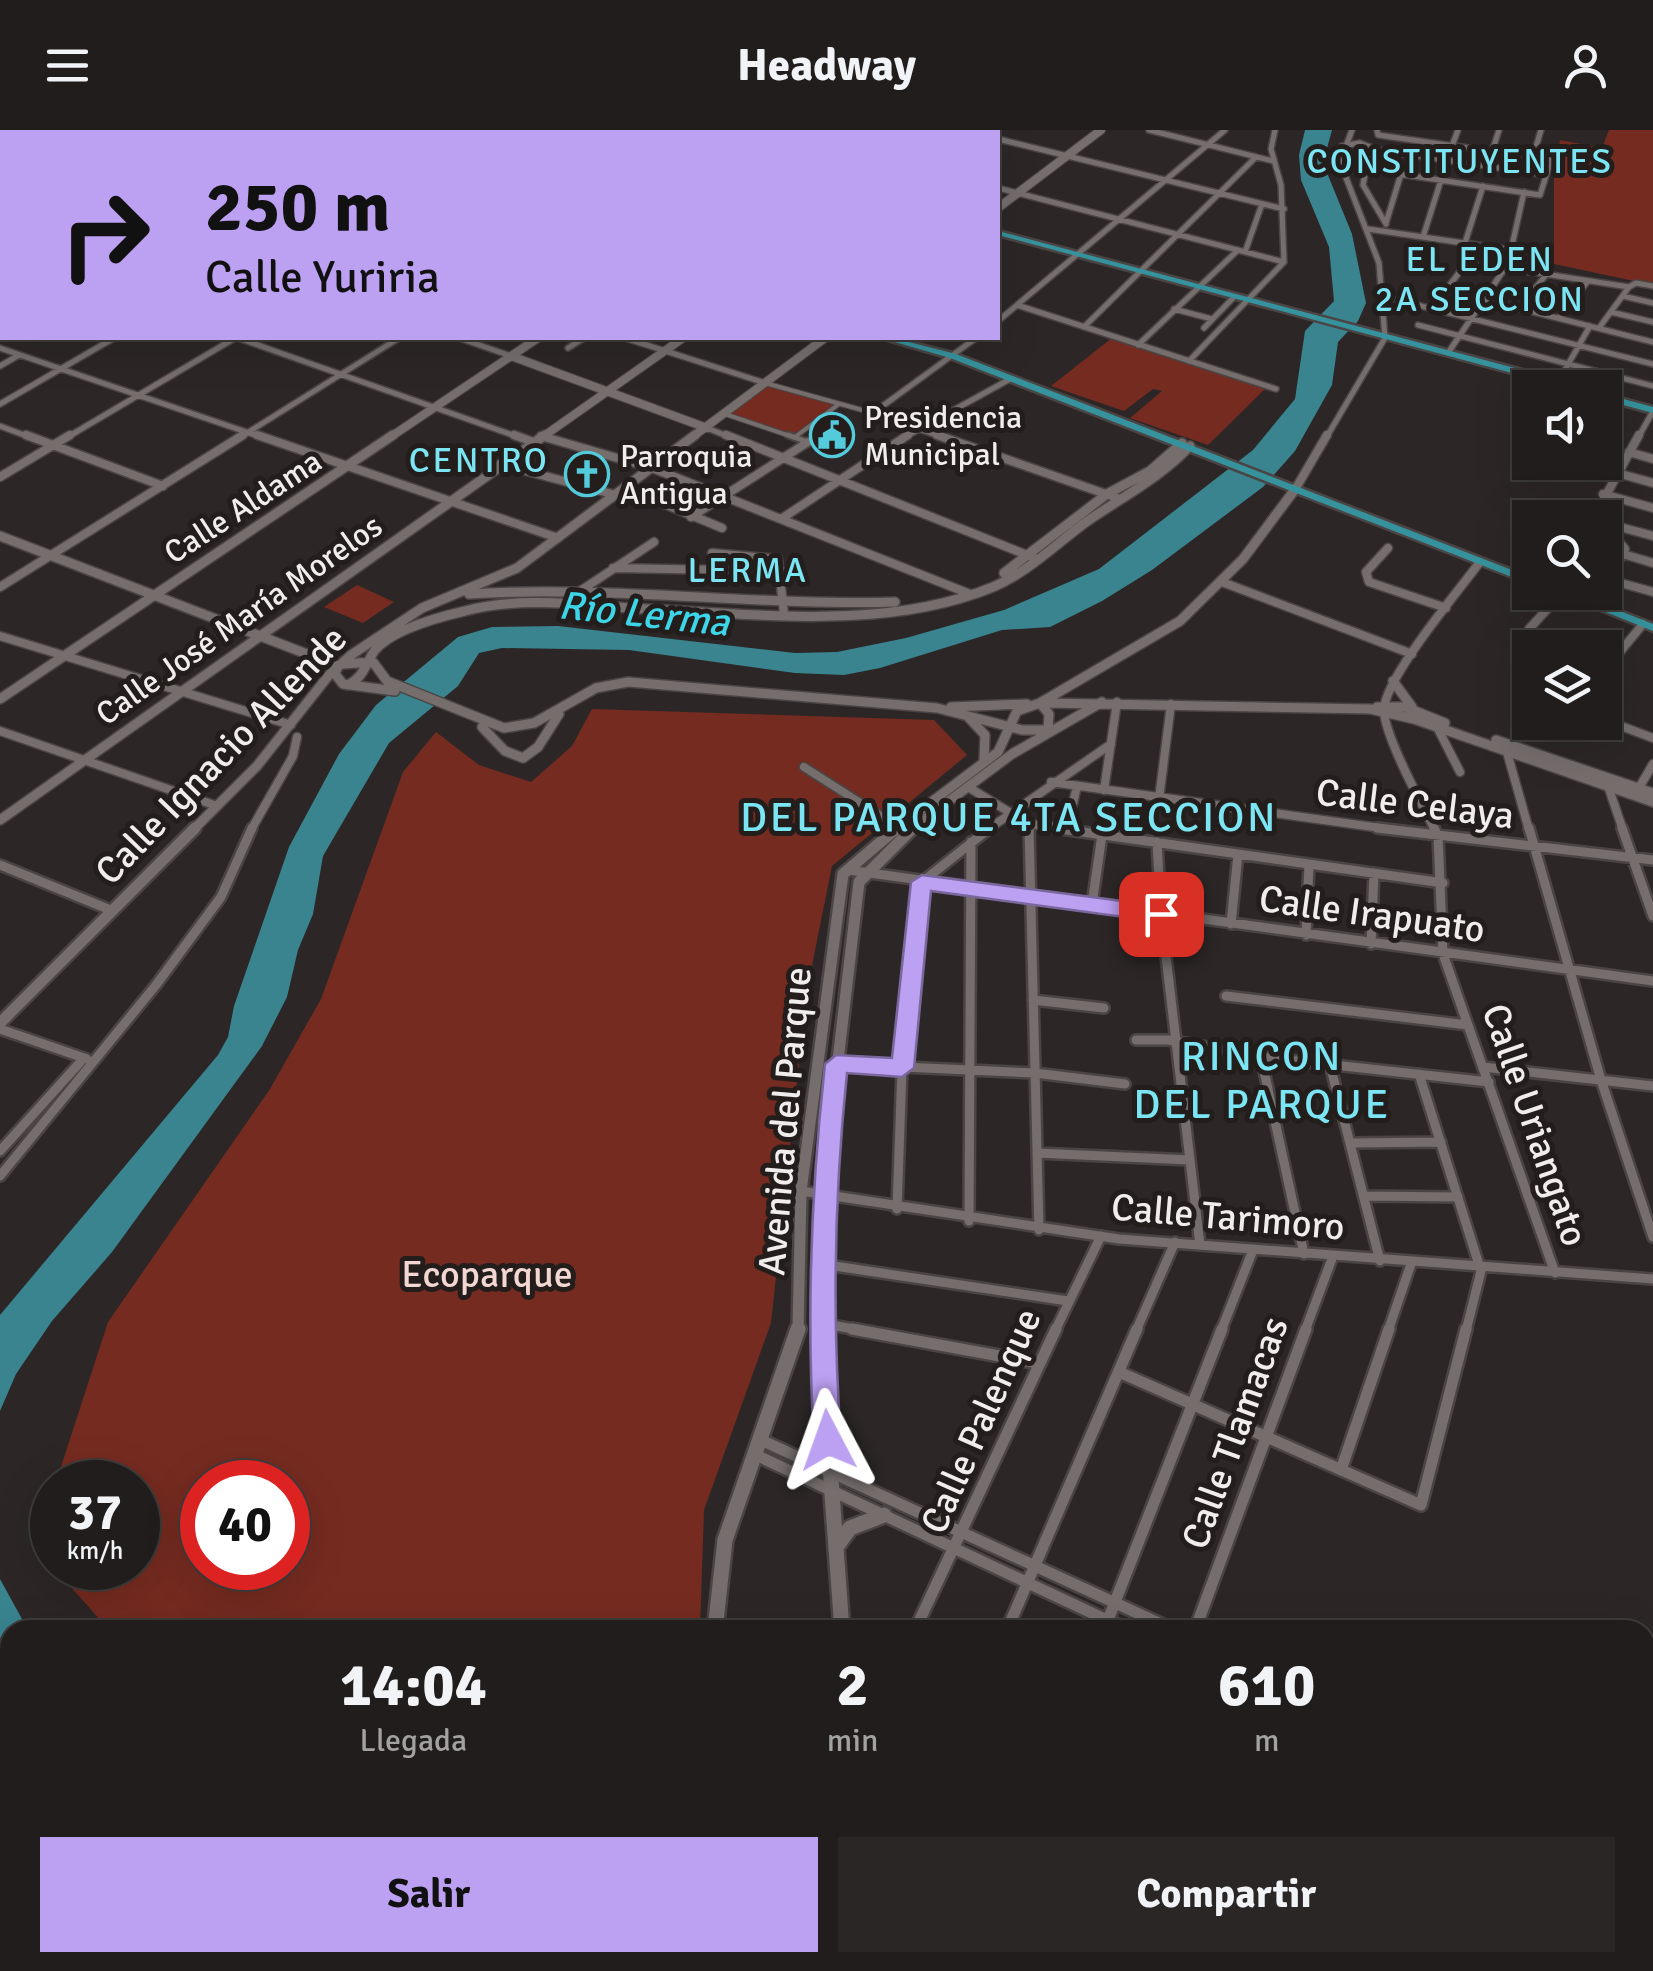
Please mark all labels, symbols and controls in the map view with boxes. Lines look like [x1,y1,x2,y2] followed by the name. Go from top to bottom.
[40,38,95,93] icon: menu
[737,38,916,93] text: Headway
[1558,38,1613,93] icon: person
[1307,140,1614,183] district label: CONSTITUYENTES
[205,164,390,250] text: 250 m
[40,170,170,300] icon: right
[1374,238,1586,321] district label: EL EDEN 2A SECCION
[205,250,440,305] text: Calle Yuriria
[1512,370,1622,740] map controls
[1512,370,1622,480] button: sound
[864,398,1022,474] place label: Presidencia Municipal
[809,412,855,458] public building icon: Presidencia Municipal
[620,437,752,513] place label: Parroquia Antigua
[409,439,549,482] district label: CENTRO
[157,442,329,572] street label: Calle Aldama
[564,451,610,497] church icon: Parroquia Antigua
[1512,500,1622,610] button: search
[88,506,390,734] street label: Calle José María Morelos
[688,549,808,592] district label: LERMA
[556,580,733,648] water label: Río Lerma
[85,616,357,894] street label: Calle Ignacio Allende
[1512,630,1622,740] button: layers
[1313,769,1517,839] street label: Calle Celaya
[740,792,1278,843] district label: DEL PARQUE 4TA SECCION
[1119,872,1204,957] pin
[1256,875,1488,953] street label: Calle Irapuato
[1134,887,1189,942] icon: arrive
[748,965,822,1277] street label: Avenida del Parque
[1472,998,1598,1252] street label: Calle Uriangato
[1133,1031,1391,1130] district label: RINCON DEL PARQUE
[1109,1183,1347,1251] street label: Calle Tarimoro
[401,1251,573,1298] park label: Ecoparque
[910,1301,1052,1541] street label: Calle Palenque
[1171,1311,1299,1555] street label: Calle Tlamacas
[776,1388,880,1492] position arrow
[180,1460,310,1590] speed limit sign: 40
[68,1482,122,1544] text: 37
[67,1535,123,1566] text: km/h
[340,1649,487,1723] text: 14:04
[836,1649,869,1723] text: 2
[1218,1649,1315,1723] text: 610
[360,1721,467,1760] text: Llegada
[827,1721,878,1760] text: min
[1254,1721,1279,1760] text: m
[40,1837,818,1952] button: Salir
[838,1837,1615,1952] button: Compartir

